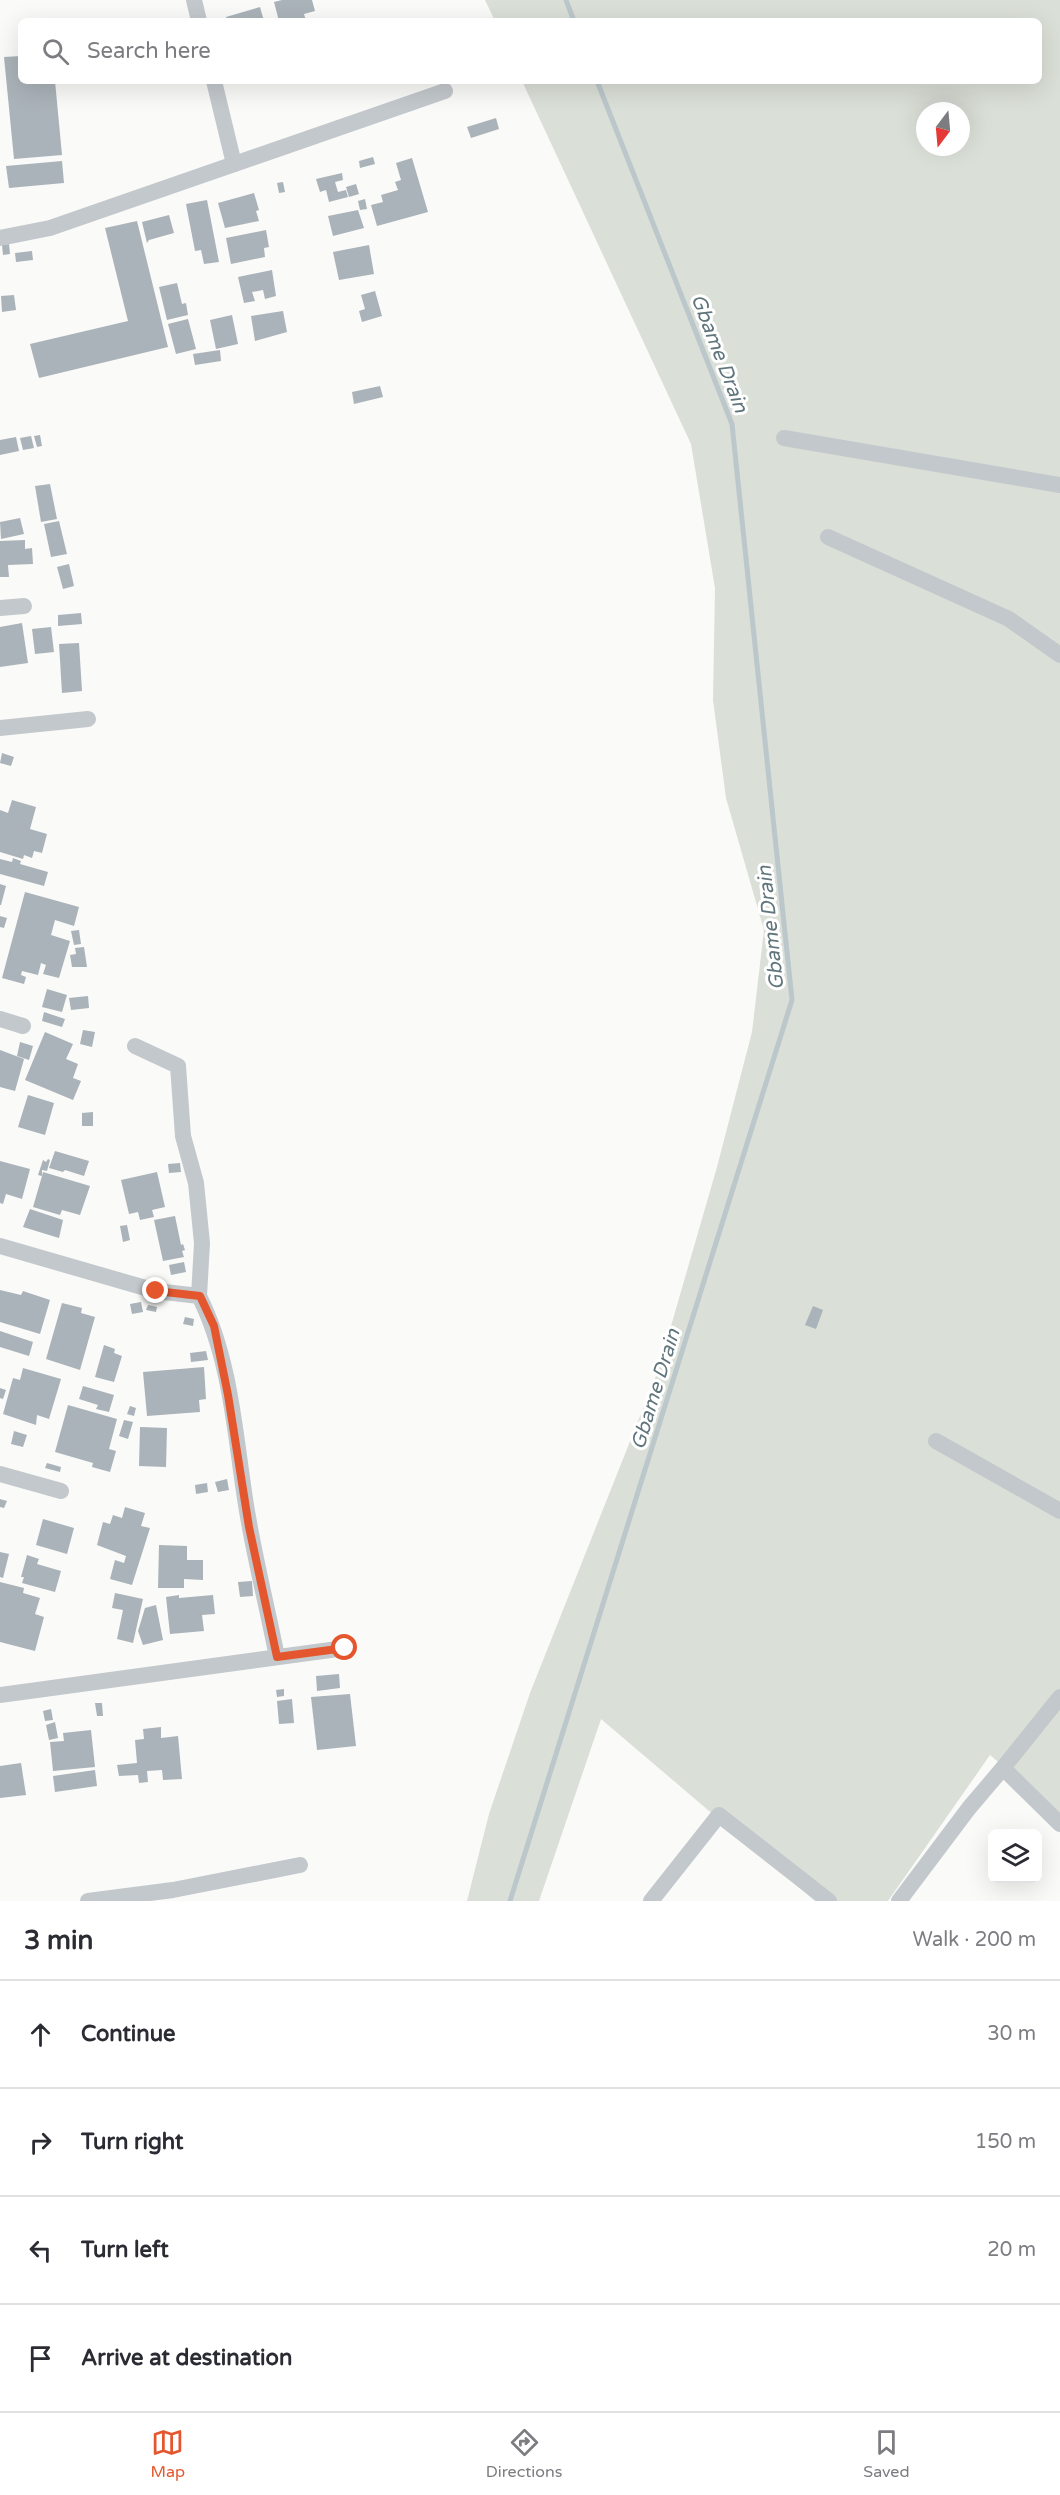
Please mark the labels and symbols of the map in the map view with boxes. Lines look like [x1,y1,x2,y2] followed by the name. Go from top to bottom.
[916,102,970,156] north arrow
[686,291,753,417] water label: Gbame Drain
[752,864,789,991] water label: Gbame Drain
[142,1277,168,1303] route end
[626,1325,686,1452] water label: Gbame Drain
[331,1634,357,1660] route start

